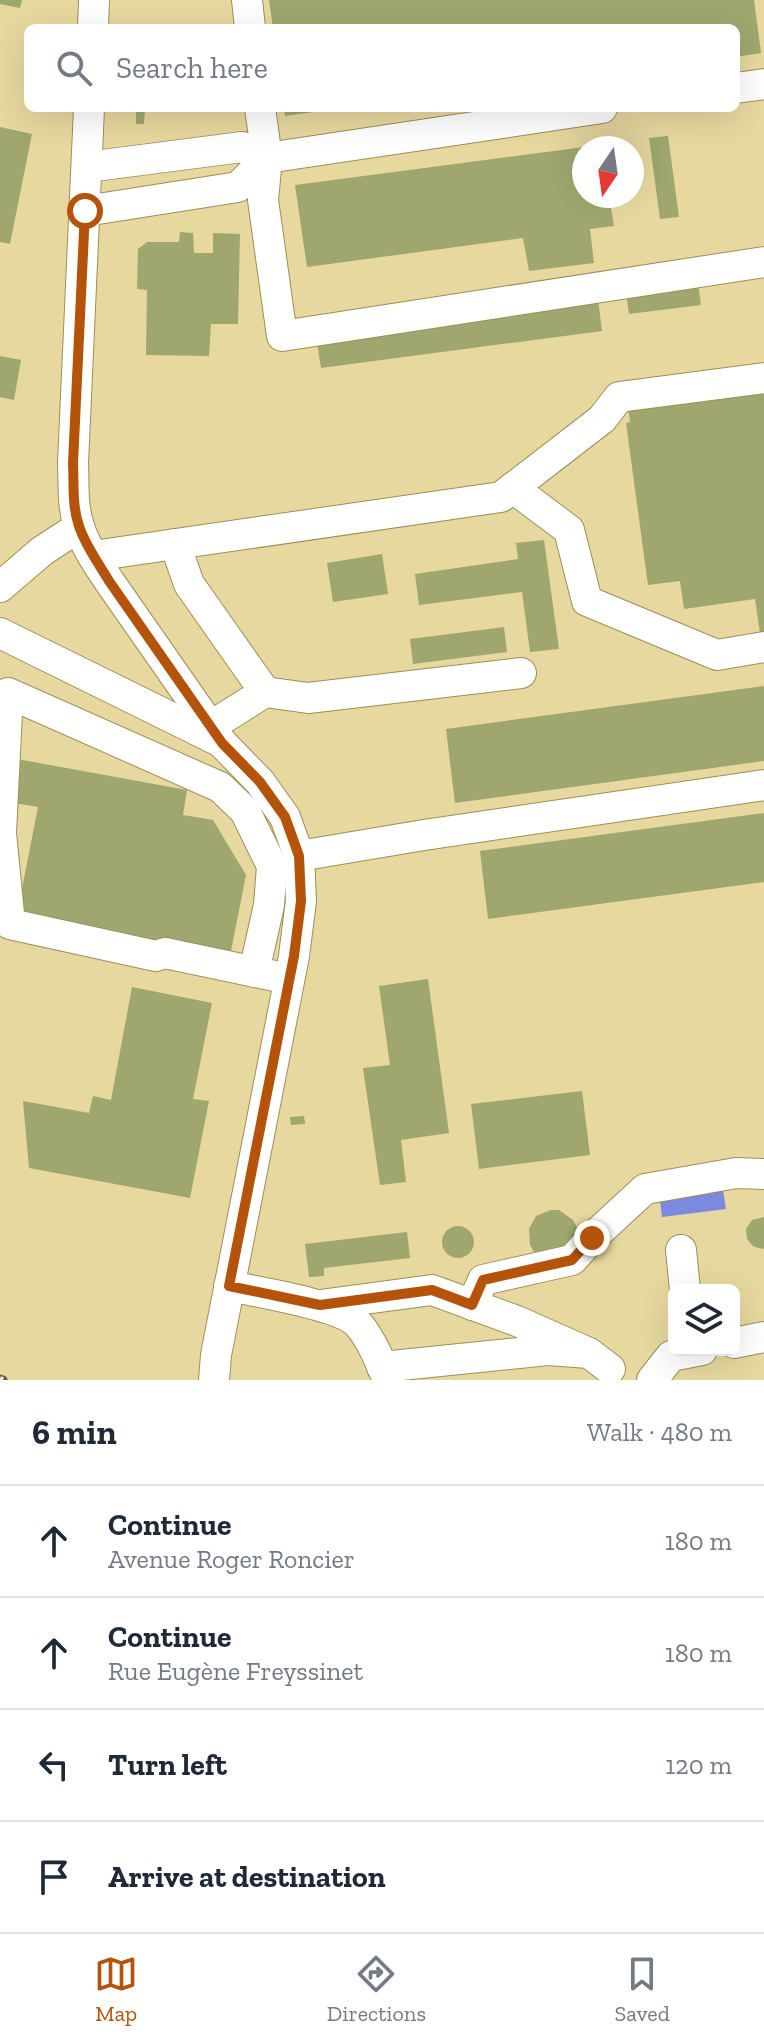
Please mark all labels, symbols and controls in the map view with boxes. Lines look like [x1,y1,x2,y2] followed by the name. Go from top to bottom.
[24,24,740,112] search box
[52,46,96,90] icon: search
[116,50,268,86] text: Search here
[572,136,644,208] north arrow
[67,193,103,229] route start
[574,1220,610,1256] route end
[668,1284,740,1356] map controls
[668,1284,740,1356] button: layers
[32,1412,117,1453] text: 6 min
[587,1416,732,1448] text: Walk · 480 m
[108,1507,232,1543] text: Continue
[32,1519,76,1563] icon: ahead
[665,1525,732,1557] text: 180 m
[108,1543,355,1575] text: Avenue Roger Roncier
[108,1619,232,1655] text: Continue
[32,1631,76,1675] icon: ahead
[665,1637,732,1669] text: 180 m
[108,1655,363,1687] text: Rue Eugène Freyssinet
[32,1743,76,1787] icon: left
[108,1747,227,1783] text: Turn left
[665,1749,732,1781] text: 120 m
[32,1855,76,1899] icon: arrive
[108,1859,385,1895] text: Arrive at destination
[94,1952,138,2027] tab: Map
[327,1952,426,2027] tab: Directions
[615,1952,670,2027] tab: Saved

